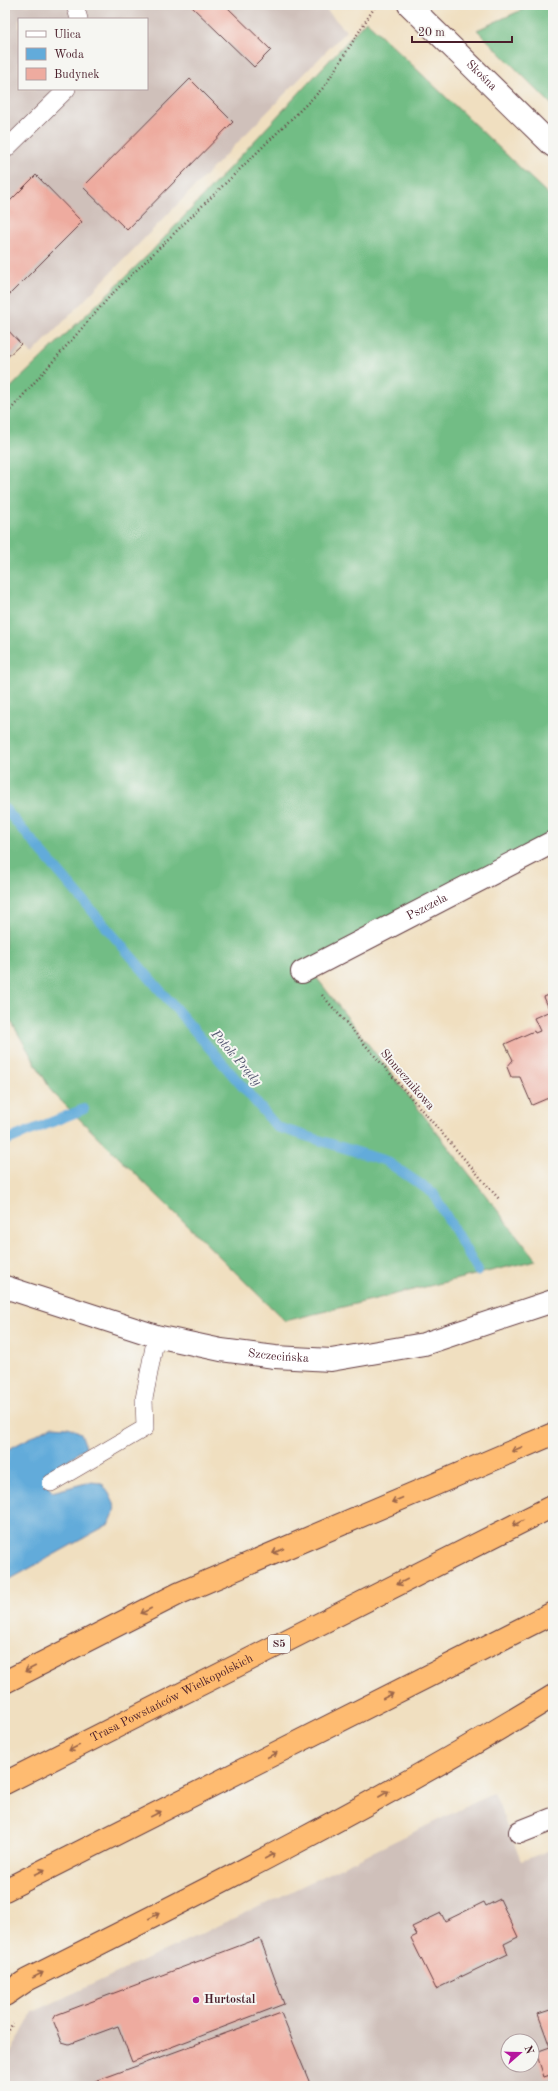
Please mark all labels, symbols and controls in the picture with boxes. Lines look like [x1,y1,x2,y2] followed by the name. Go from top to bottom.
[18,18,148,90] legend
[412,18,512,44] scale bar
[418,27,445,39] text: 20 m
[54,29,81,41] text: Ulica
[54,49,84,61] text: Woda
[464,58,499,93] street label: Skośna
[54,69,100,81] text: Budynek
[405,892,450,923] street label: Pszczela
[208,1027,264,1089] water label: Potok Prądy
[378,1047,436,1113] street label: Słonecznikowa
[247,1348,309,1365] street label: Szczecińska
[511,1445,523,1453] one-way arrow
[392,1497,404,1504] one-way arrow
[512,1520,524,1527] one-way arrow
[272,1548,284,1555] one-way arrow
[396,1579,408,1586] one-way arrow
[140,1607,152,1615] one-way arrow
[268,1635,290,1653] road number: S5
[89,1652,256,1745] street label: Trasa Powstańców Wielkopolskich
[24,1666,36,1673] one-way arrow
[382,1692,394,1699] one-way arrow
[68,1745,80,1752] one-way arrow
[266,1751,278,1758] one-way arrow
[378,1790,390,1798] one-way arrow
[150,1809,162,1817] one-way arrow
[263,1852,275,1860] one-way arrow
[34,1868,46,1875] one-way arrow
[148,1912,160,1919] one-way arrow
[32,1970,44,1978] one-way arrow
[204,1994,256,2006] place label: Hurtostal
[191,1995,201,2005] marker: Hurtostal
[500,2033,540,2073] north arrow
[521,2044,535,2056] text: N

